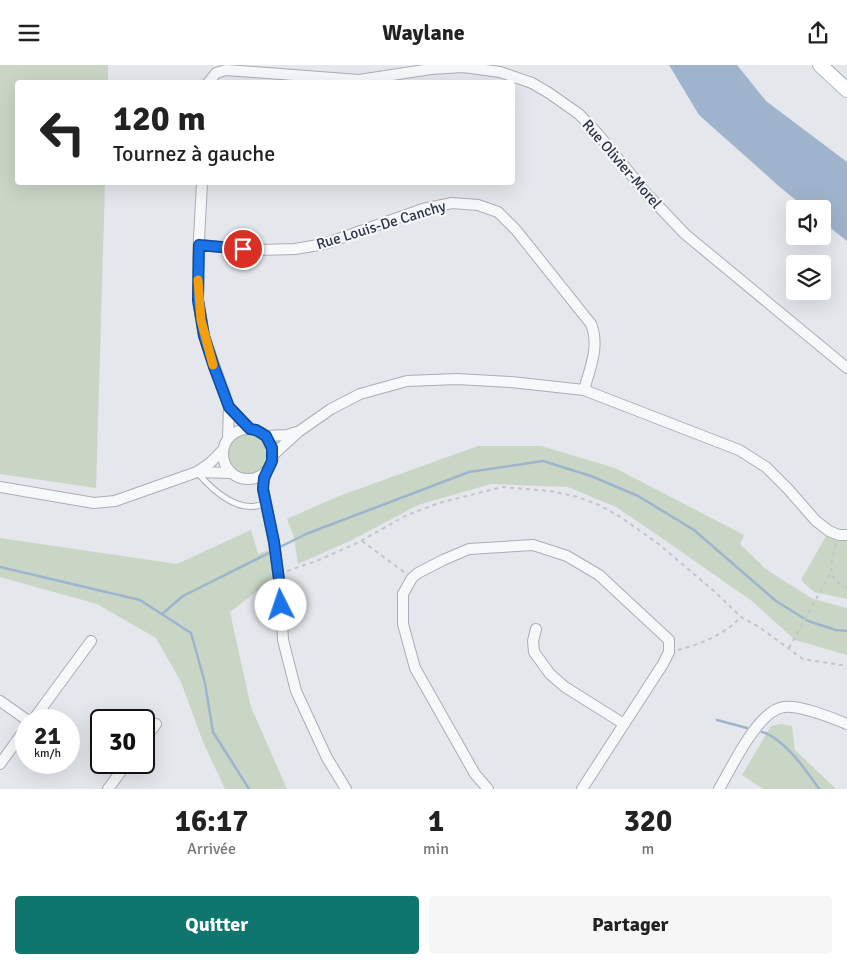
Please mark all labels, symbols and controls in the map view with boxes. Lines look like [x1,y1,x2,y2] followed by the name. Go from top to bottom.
[15,19,43,47] icon: menu
[382,19,465,46] text: Waylane
[804,19,832,47] icon: share
[113,97,206,140] text: 120 m
[30,100,95,165] icon: left
[579,116,665,212] street label: Rue Olivier-Morel
[113,140,275,167] text: Tournez à gauche
[314,197,448,253] street label: Rue Louis-De Canchy
[786,200,831,300] map controls
[786,200,831,245] button: sound
[222,228,264,270] pin
[229,235,257,263] icon: arrive
[786,255,831,300] button: layers
[254,578,306,630] position arrow
[90,709,155,774] speed limit sign: 30
[34,720,61,751] text: 21
[34,746,61,761] text: km/h
[175,803,248,840] text: 16:17
[428,803,444,840] text: 1
[624,803,672,840] text: 320
[187,839,236,859] text: Arrivée
[423,839,449,859] text: min
[642,839,654,859] text: m
[15,896,419,954] button: Quitter
[429,896,832,954] button: Partager

